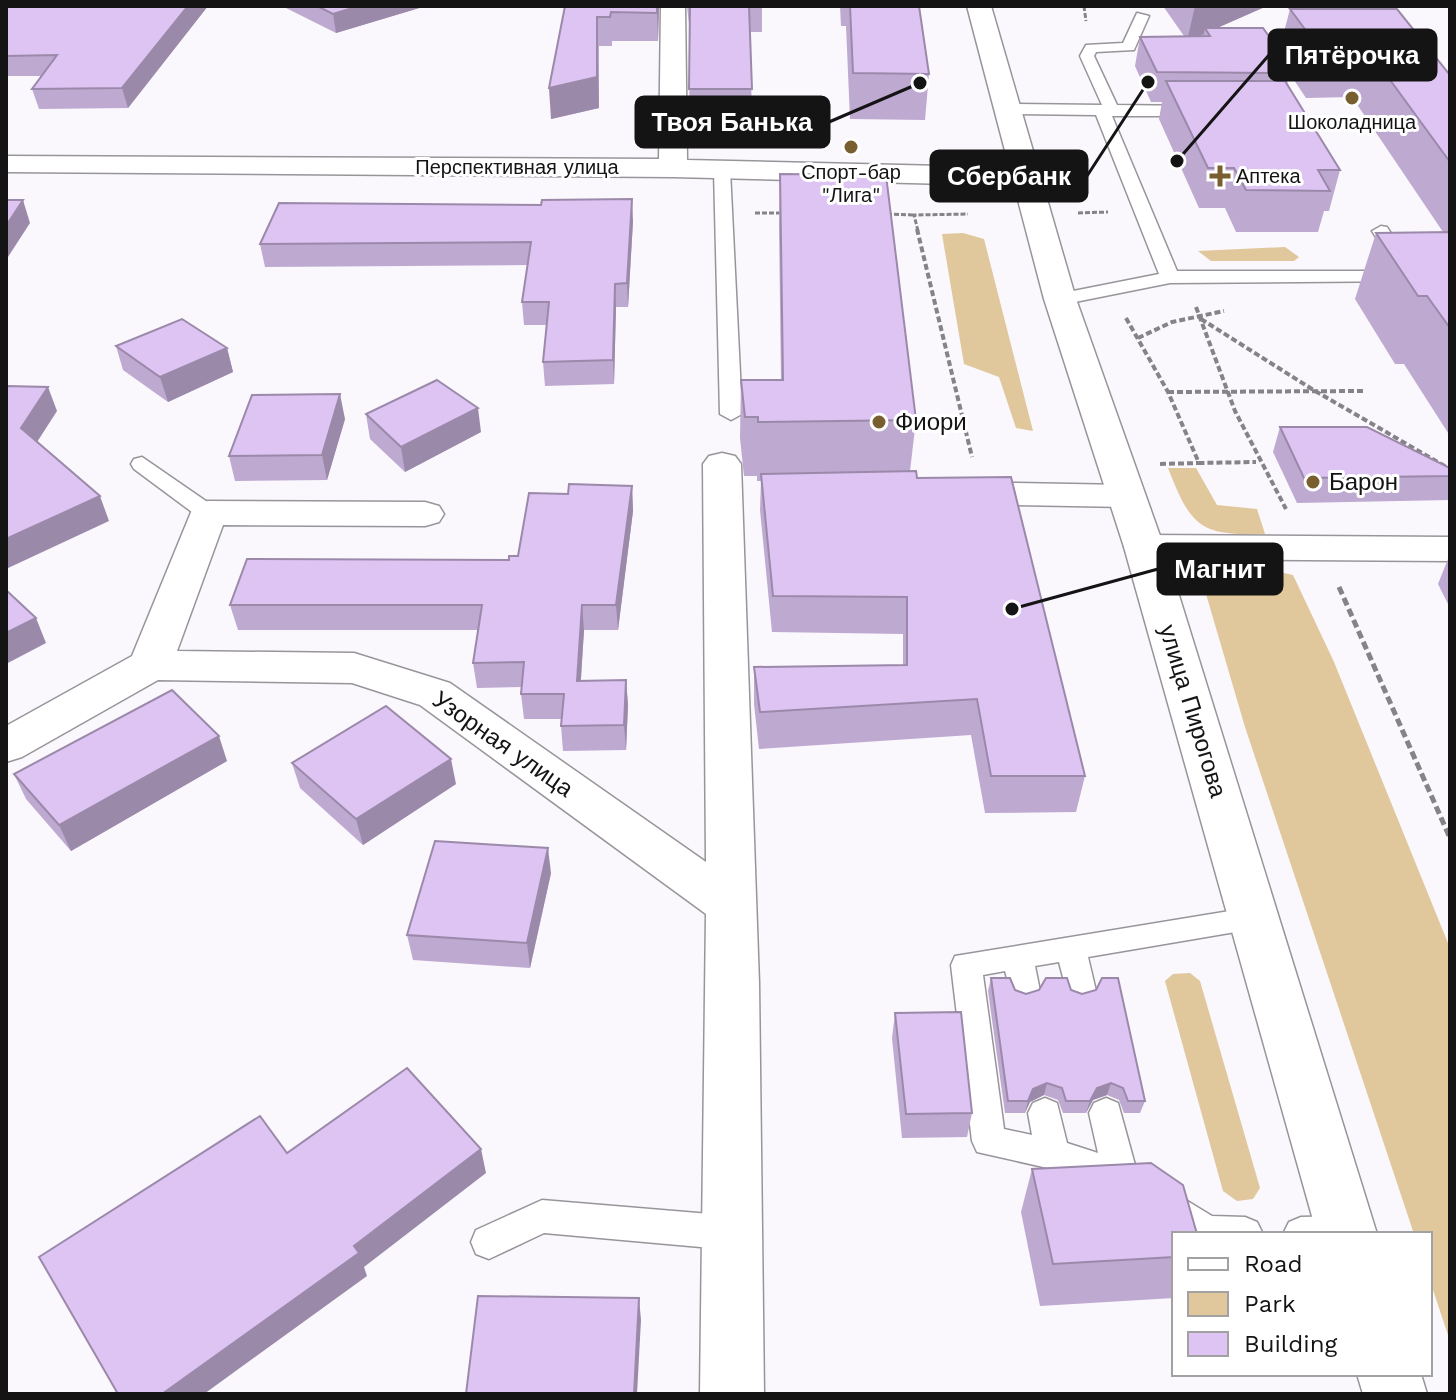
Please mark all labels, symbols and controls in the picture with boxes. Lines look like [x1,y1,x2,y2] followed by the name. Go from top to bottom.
[1269,30,1436,80] callout: Пятёрочка
[1285,40,1420,70] text: Пятёрочка
[1343,89,1361,107] marker: Шоколадница
[636,97,829,147] callout: Твоя Банька
[652,107,813,137] text: Твоя Банька
[1288,110,1417,134] place label: Шоколадница
[842,138,860,156] marker: Спорт-бар "Лига"
[931,151,1087,201] callout: Сбербанк
[415,155,620,179] street label: Перспективная улица
[801,160,901,207] place label: Спорт-бар "Лига"
[947,161,1072,191] text: Сбербанк
[1236,164,1301,188] place label: Аптека
[1211,167,1229,185] marker: Аптека
[895,408,967,436] place label: Фиори
[870,413,888,431] marker: Фиори
[1329,468,1398,496] place label: Барон
[1304,473,1322,491] marker: Барон
[1158,544,1282,594] callout: Магнит
[1174,554,1266,584] text: Магнит
[1153,621,1233,801] street label: улица Пирогова
[427,685,579,803] street label: Узорная улица
[1172,1232,1432,1376] legend
[1244,1250,1303,1278] text: Road
[1244,1290,1296,1318] text: Park
[1244,1330,1337,1358] text: Building

